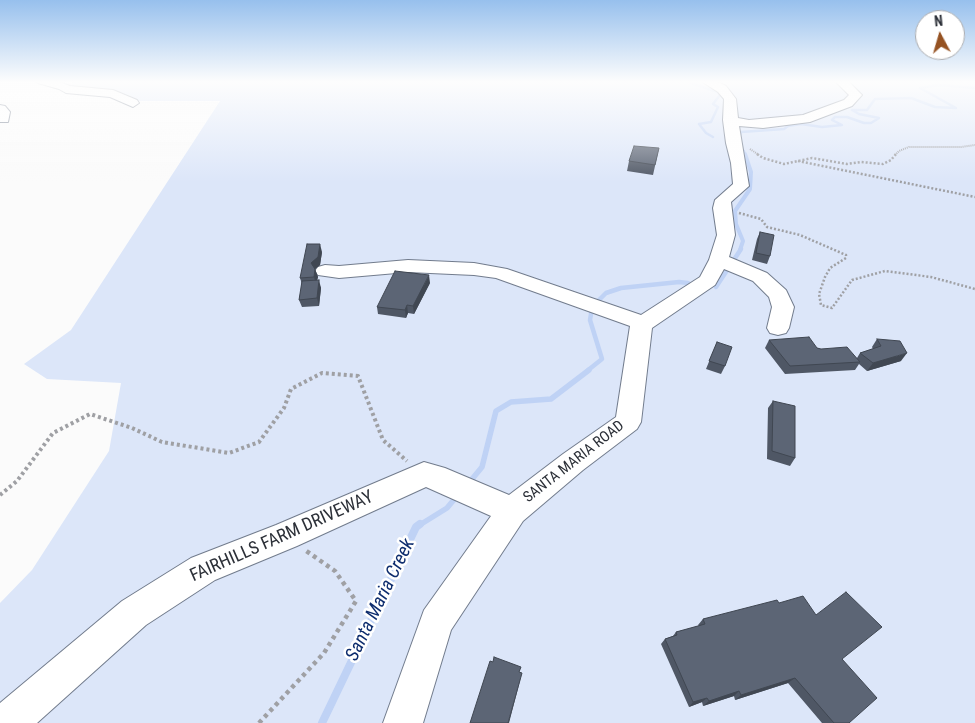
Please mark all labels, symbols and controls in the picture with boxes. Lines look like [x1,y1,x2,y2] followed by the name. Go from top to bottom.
[915,10,965,60] north arrow
[933,13,944,29] text: N
[520,417,628,507] street label: SANTA MARIA ROAD
[187,487,377,587] street label: FAIRHILLS FARM DRIVEWAY
[342,535,420,665] water label: Santa Maria Creek

